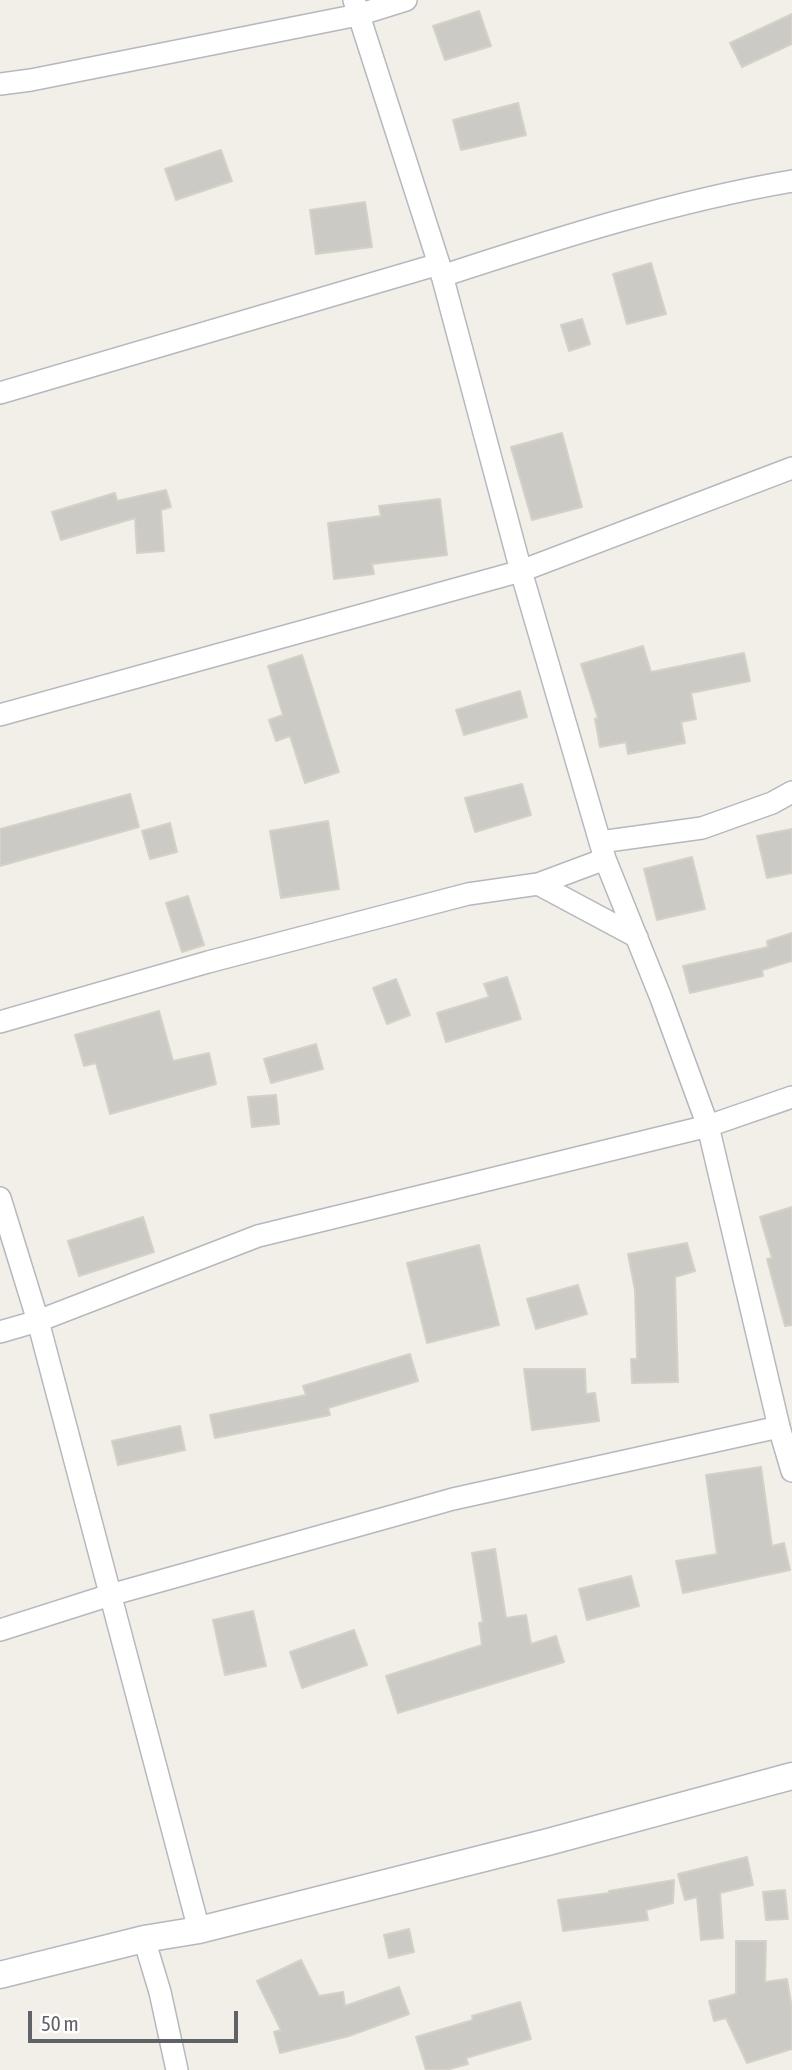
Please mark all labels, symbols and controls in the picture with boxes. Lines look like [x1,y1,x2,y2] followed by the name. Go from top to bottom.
[32,1996,242,2040] scale bar
[41,2011,79,2035] text: 50 m

